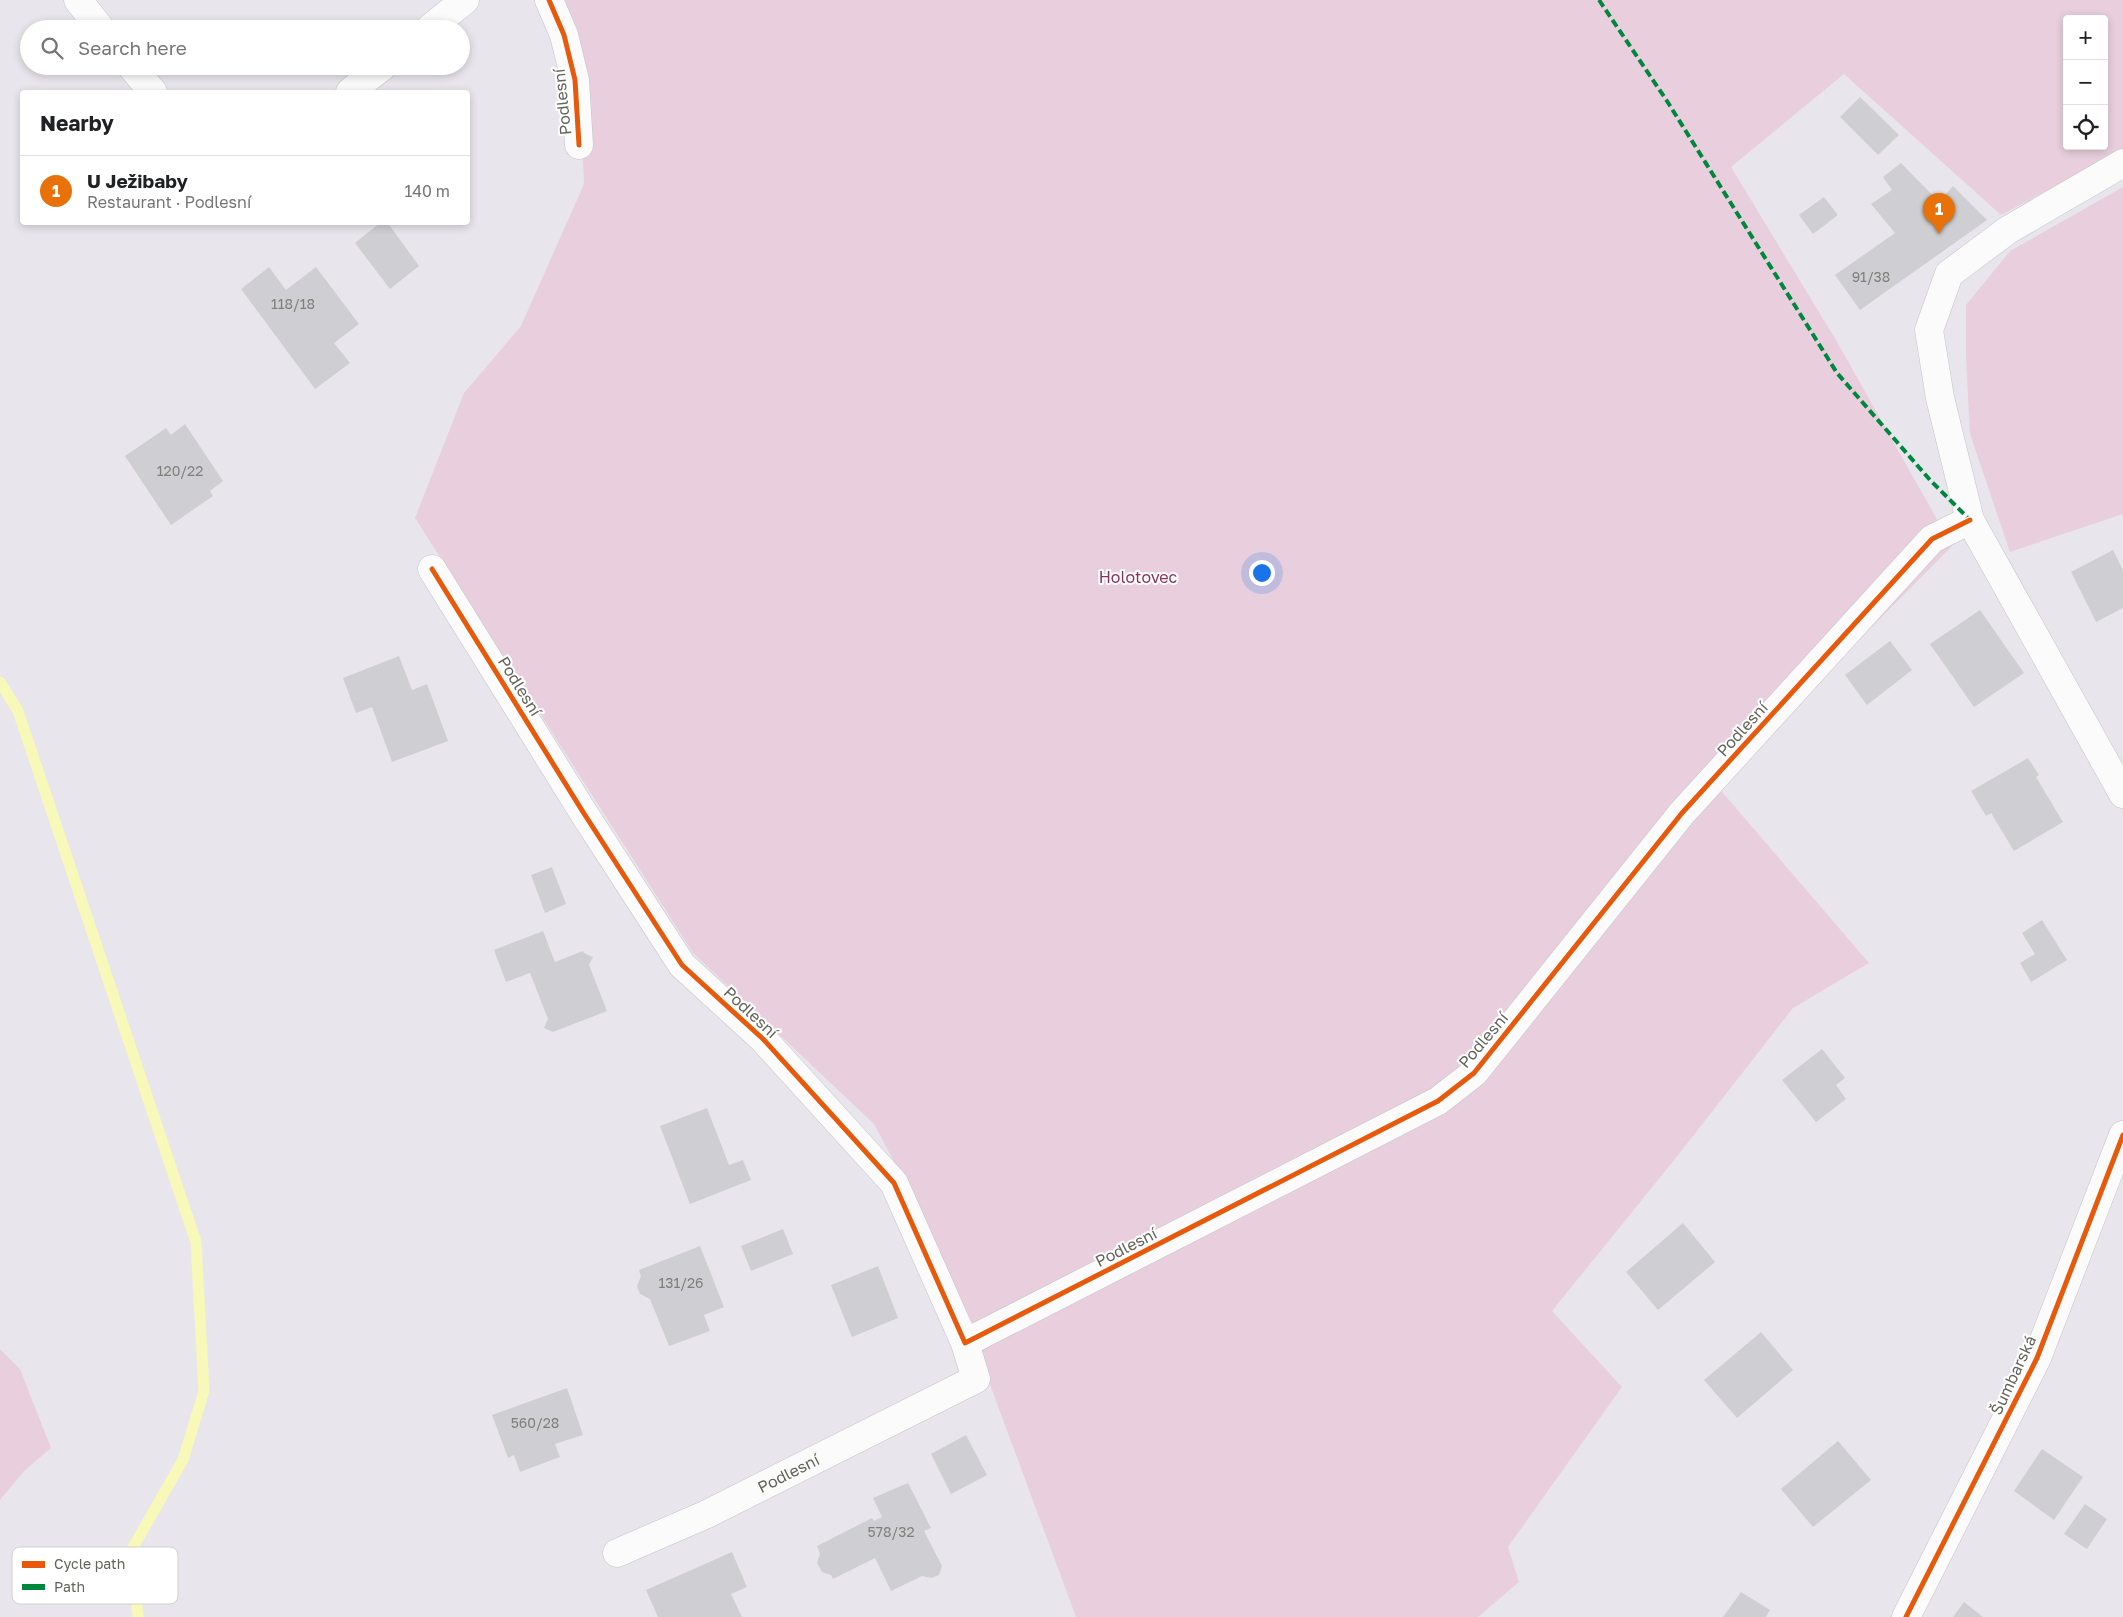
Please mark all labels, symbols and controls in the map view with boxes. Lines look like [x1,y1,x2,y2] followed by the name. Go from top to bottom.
[2063,15,2108,150] map controls
[2063,15,2108,60] button: +
[20,20,470,75] search box
[38,34,66,62] icon: search
[78,36,187,59] text: Search here
[2063,60,2108,105] button: −
[548,66,575,136] street label: Podlesní
[2063,105,2108,150] button: locate
[40,110,114,136] text: Nearby
[87,169,188,192] text: U Ježibaby
[52,181,60,201] text: 1
[404,181,450,201] text: 140 m
[87,192,251,212] text: Restaurant · Podlesní
[1923,193,1955,234] pin: 1
[1852,268,1890,285] house number: 91/38
[271,295,315,312] house number: 118/18
[157,462,203,479] house number: 120/22
[1249,560,1275,586] your location
[1099,567,1178,587] park label: Holotovec
[494,652,547,721] street label: Podlesní
[1712,696,1773,760] street label: Podlesní
[720,982,783,1043] street label: Podlesní
[1454,1007,1513,1072] street label: Podlesní
[1092,1222,1162,1271] street label: Podlesní
[658,1274,704,1291] house number: 131/26
[1986,1332,2040,1418] street label: Šumbarská
[511,1414,559,1431] house number: 560/28
[754,1449,824,1497] street label: Podlesní
[867,1523,915,1540] house number: 578/32
[12,1547,178,1604] legend
[54,1555,125,1572] text: Cycle path
[54,1578,85,1595] text: Path

